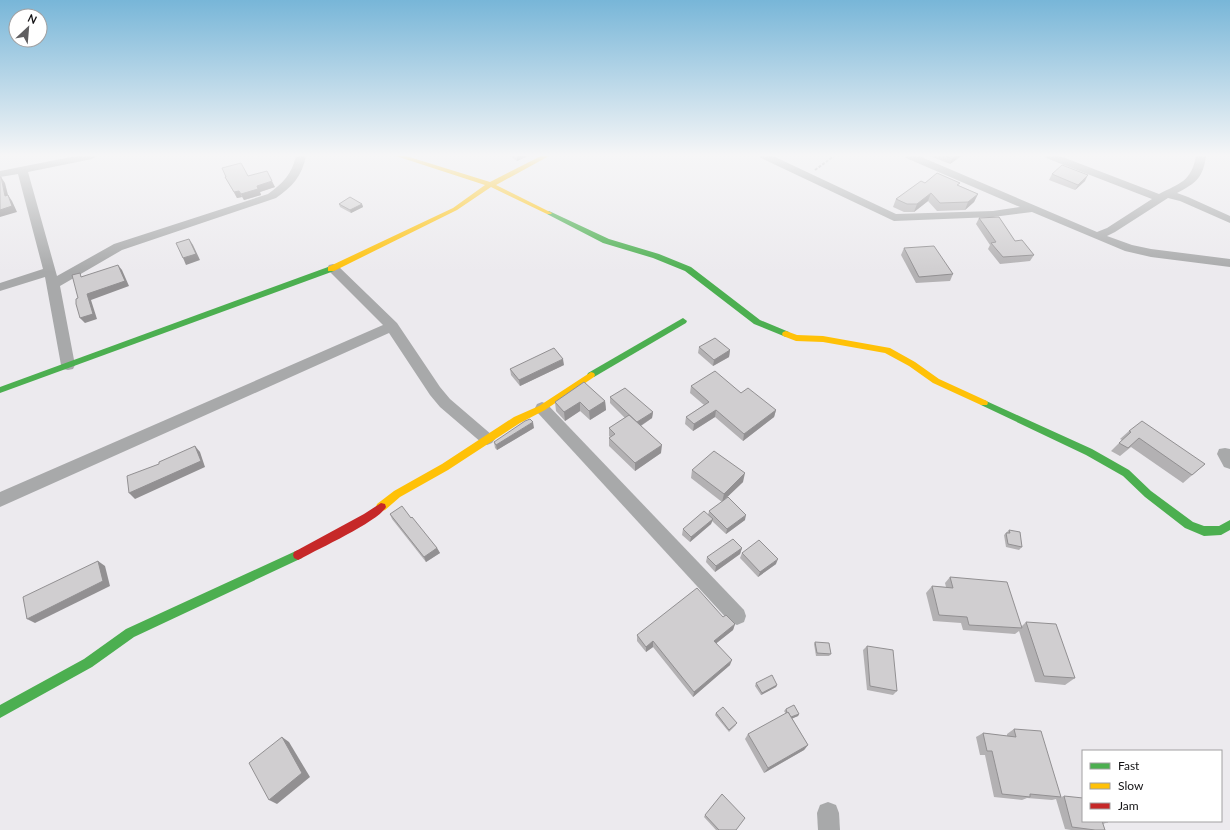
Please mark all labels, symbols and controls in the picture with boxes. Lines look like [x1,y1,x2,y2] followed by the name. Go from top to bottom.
[8,8,48,48] north arrow
[26,11,39,26] text: N
[1082,750,1222,822] legend
[1118,758,1140,773] text: Fast
[1118,778,1144,793] text: Slow
[1118,798,1139,813] text: Jam

